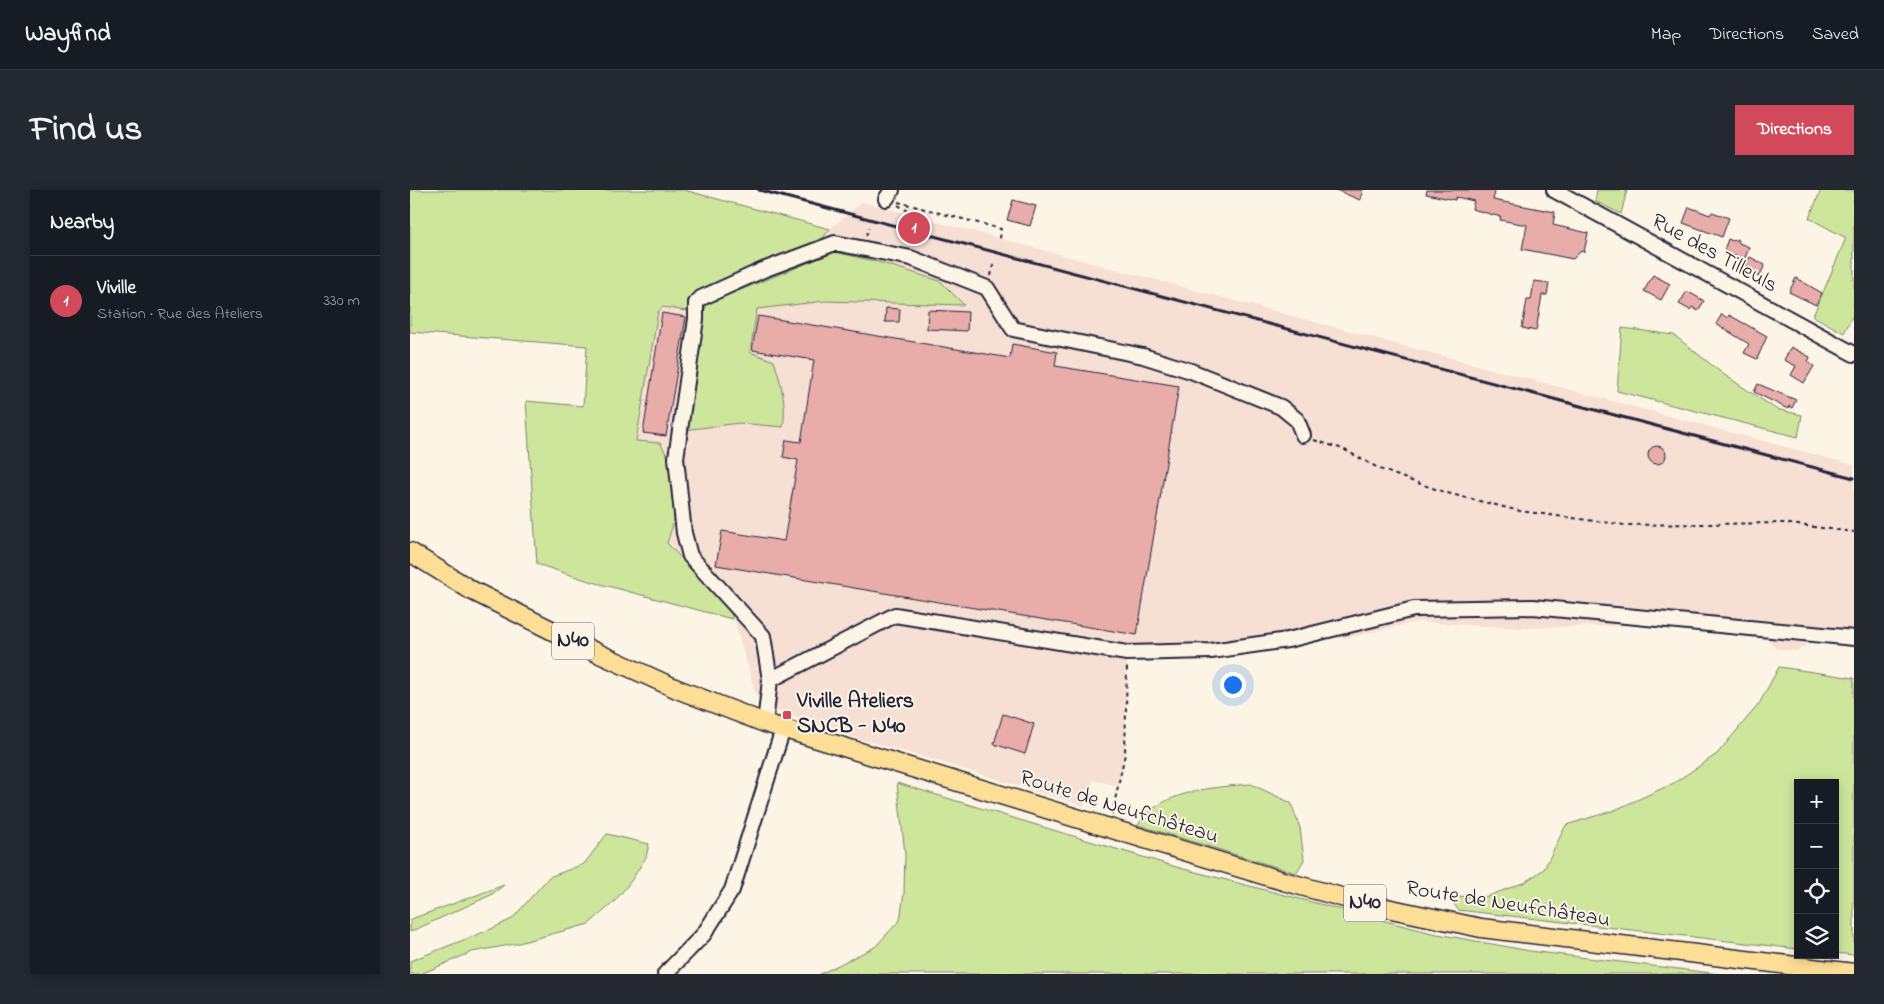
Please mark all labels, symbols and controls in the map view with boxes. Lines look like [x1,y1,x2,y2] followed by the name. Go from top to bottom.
[25,17,111,52] text: Wayfind
[1651,22,1681,48] text: Map
[1709,22,1784,48] text: Directions
[1812,22,1859,48] text: Saved
[30,105,142,156] text: Find us
[1735,105,1854,155] button: Directions
[1645,206,1783,302] street label: Rue des Tilleuls
[50,208,114,238] text: Nearby
[898,209,930,247] pin: 1
[97,275,136,302] text: Viville
[63,289,69,313] text: 1
[323,289,360,313] text: 330 m
[97,302,263,326] text: Station · Rue des Ateliers
[552,622,594,660] road number: N40
[1220,672,1246,698] your location
[796,686,914,743] place label: Viville Ateliers SNCB - N40
[781,709,793,721] marker: Viville Ateliers SNCB - N40
[1016,763,1222,853] street label: Route de Neufchâteau
[1794,779,1839,959] map controls
[1794,779,1839,824] button: +
[1794,824,1839,869] button: −
[1794,869,1839,914] button: locate
[1404,873,1612,937] street label: Route de Neufchâteau
[1344,884,1386,921] road number: N40
[1794,914,1839,959] button: layers

